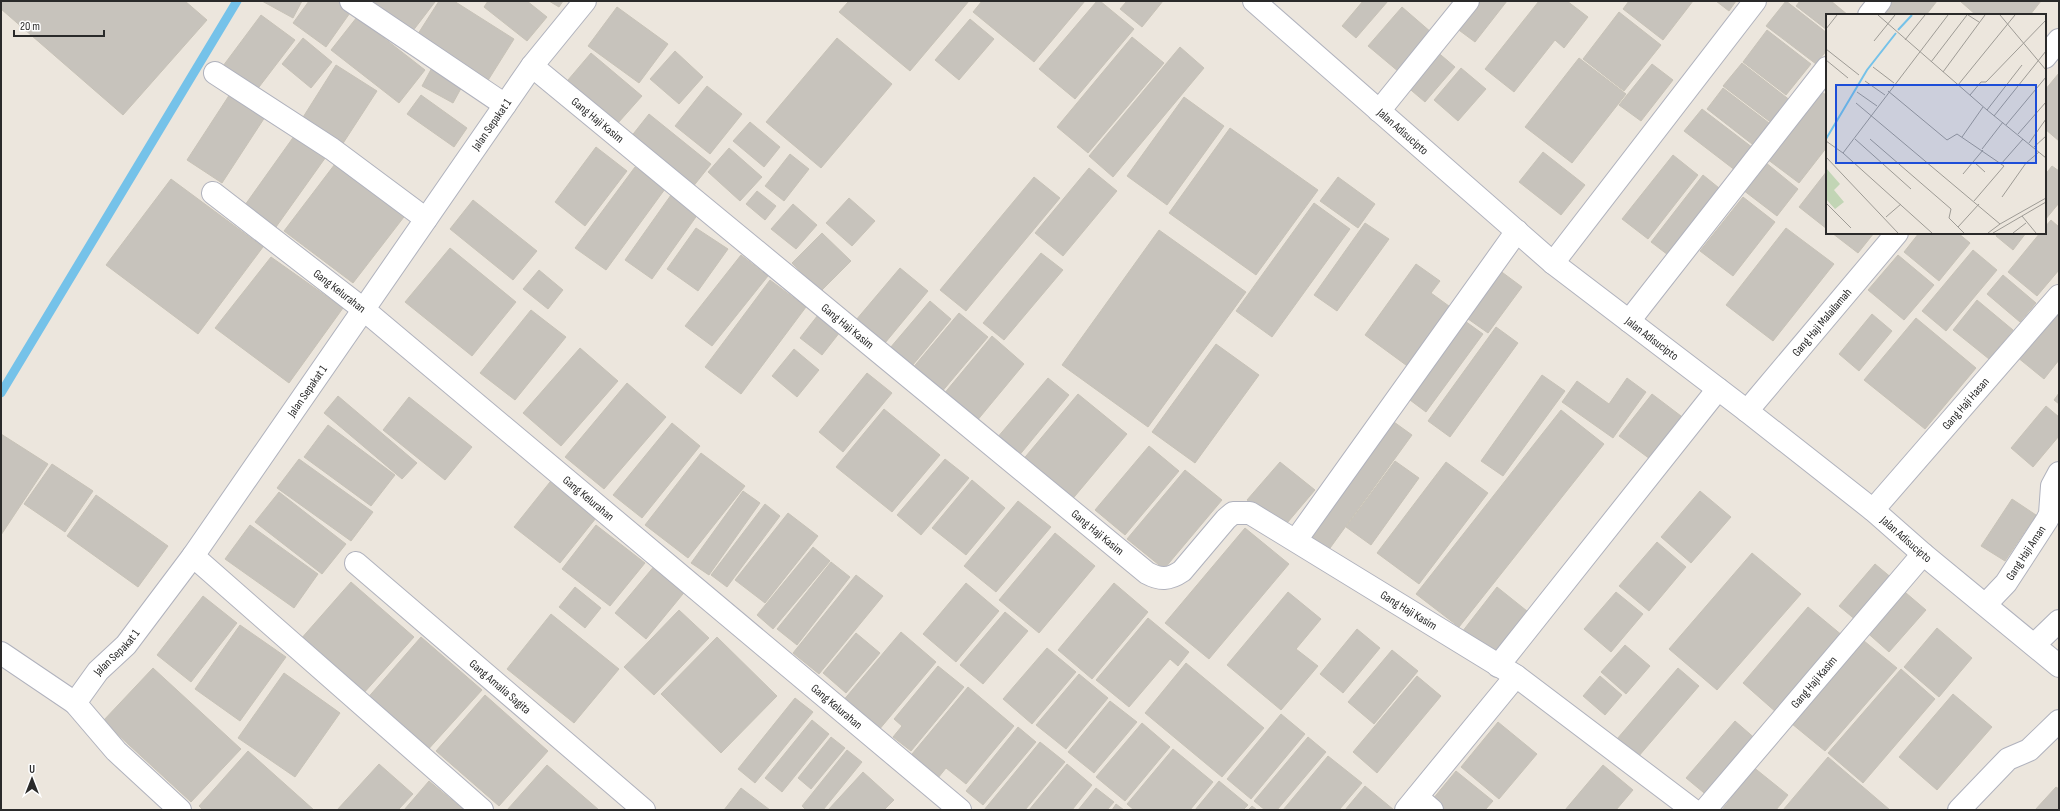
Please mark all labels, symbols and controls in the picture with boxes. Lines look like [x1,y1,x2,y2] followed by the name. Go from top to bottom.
[14,12,104,38] scale bar
[1826,14,2046,234] inset map
[20,19,40,34] text: 20 m
[568,94,627,146] street label: Gang Haji Kasim
[468,95,515,154] street label: Jalan Sepakat 1
[1373,104,1432,158] street label: Jalan Adisucipto
[310,266,369,316] street label: Gang Kelurahan
[1789,285,1855,360] street label: Gang Haji Malailamah
[818,300,877,352] street label: Gang Haji Kasim
[1621,313,1682,364] street label: Jalan Adisucipto
[283,362,331,421] street label: Jalan Sepakat 1
[1939,374,1992,433] street label: Gang Haji Hasan
[560,472,617,524] street label: Gang Kelurahan
[1068,506,1127,559] street label: Gang Haji Kasim
[1877,512,1935,566] street label: Jalan Adisucipto
[2002,523,2049,583] street label: Gang Haji Aman
[1378,587,1440,633] street label: Gang Haji Kasim
[89,626,143,679] street label: Jalan Sepakat 1
[1788,653,1840,711] street label: Gang Haji Kasim
[466,656,534,718] street label: Gang Amalia Sagita
[808,681,865,732] street label: Gang Kelurahan
[12,759,52,799] north arrow
[29,763,35,776] text: U

